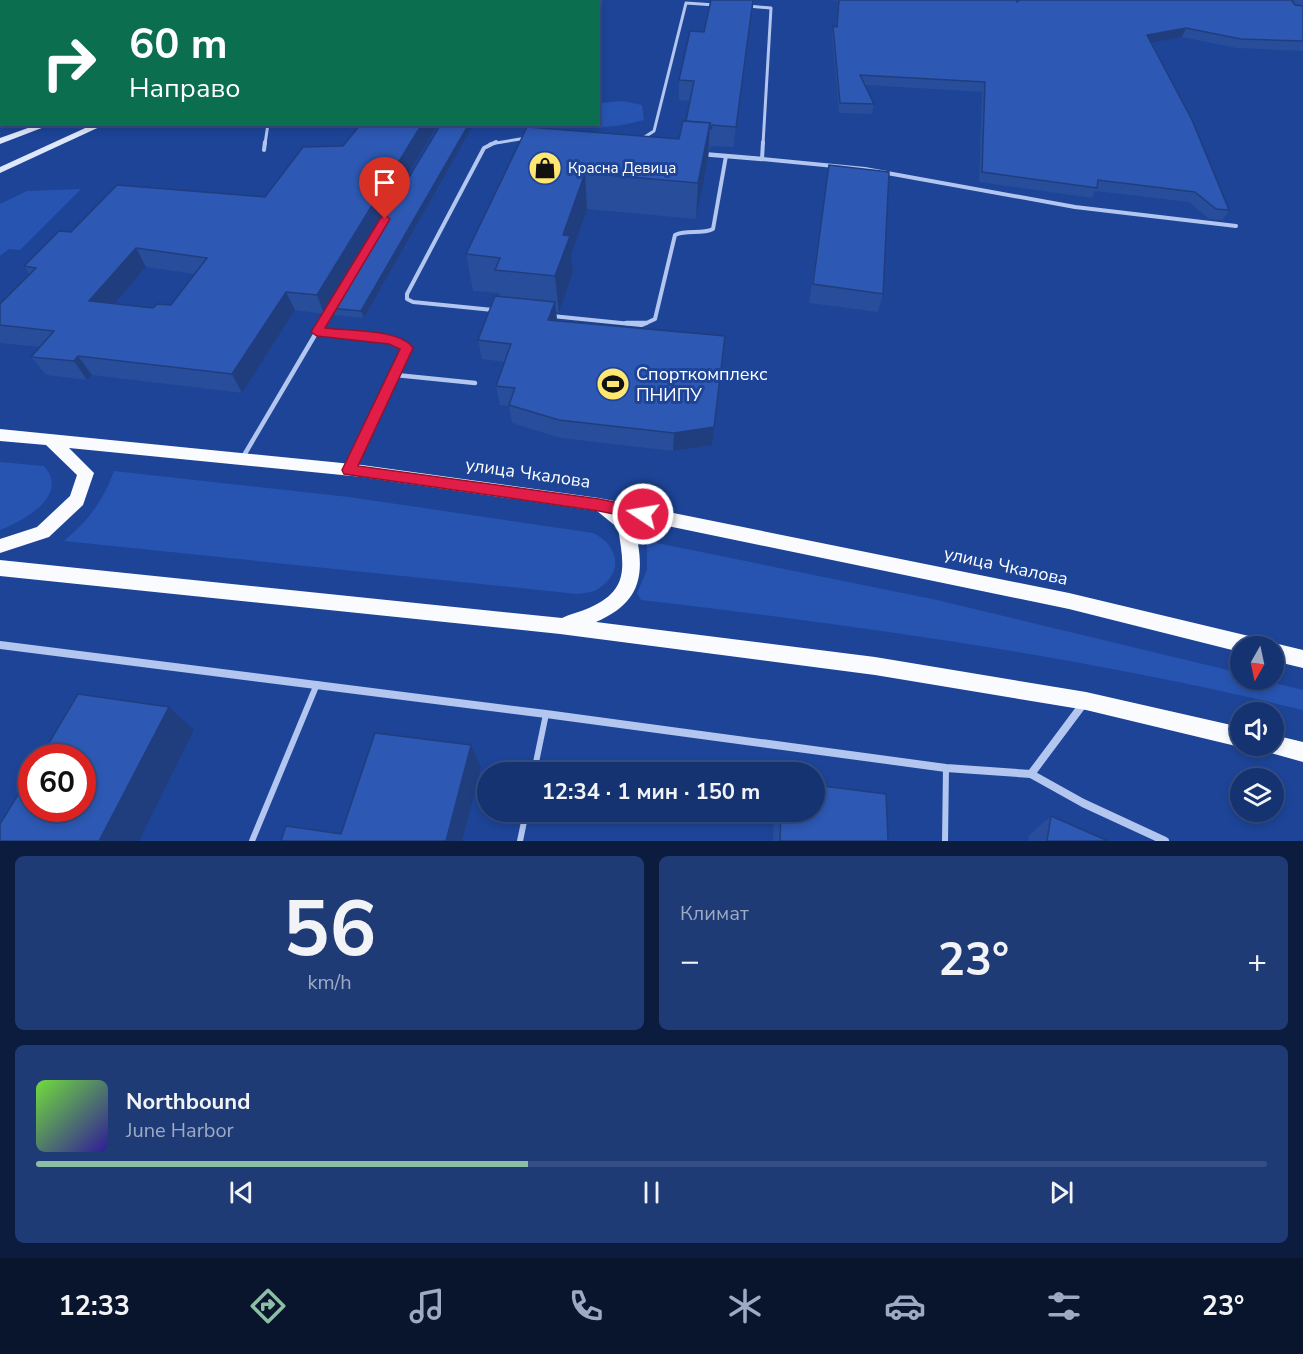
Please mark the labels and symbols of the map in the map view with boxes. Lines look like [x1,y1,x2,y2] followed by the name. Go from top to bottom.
[527,150,563,186] shop icon: Красна Девица
[359,157,410,219] pin
[568,158,676,178] place label: Красна Девица
[636,362,768,407] place label: Спорткомплекс ПНИПУ
[595,366,631,402] sports icon: Спорткомплекс ПНИПУ
[464,452,592,494] street label: улица Чкалова
[611,482,675,546] position arrow
[942,541,1070,591] street label: улица Чкалова
[1230,636,1284,690] north arrow
[18,744,96,822] speed limit sign: 60

